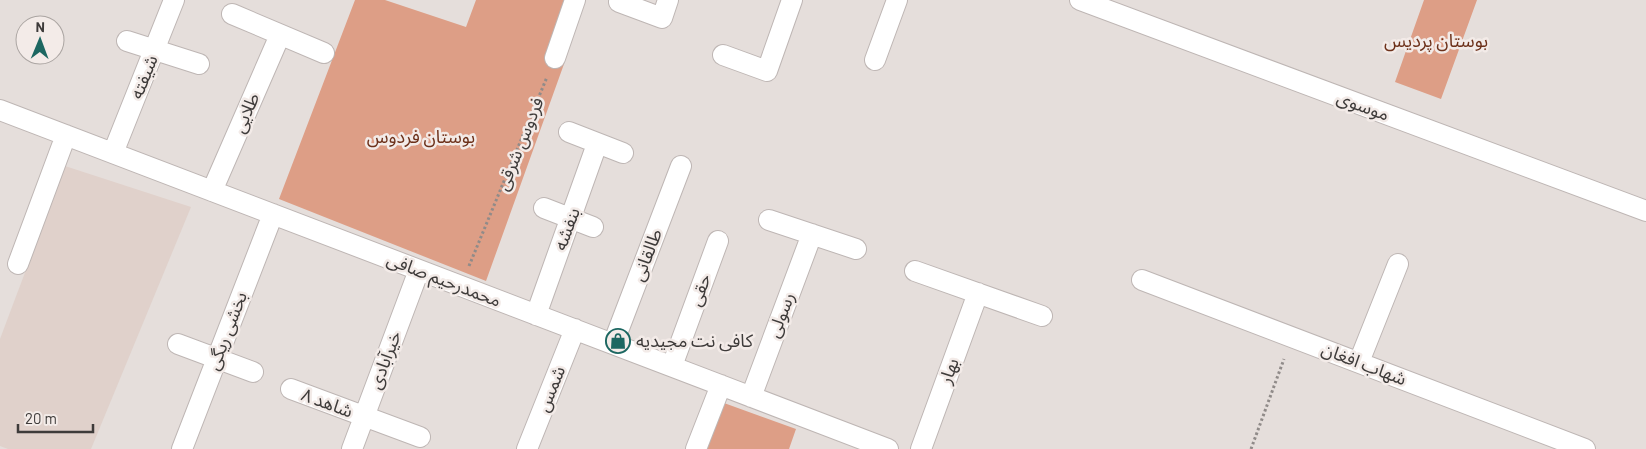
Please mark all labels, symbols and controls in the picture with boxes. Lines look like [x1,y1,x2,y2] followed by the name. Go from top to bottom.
[15,15,65,65] north arrow
[35,18,45,35] text: N
[1384,29,1488,52] park label: بوستان پردیس
[124,52,162,102] street label: شیفته
[1334,85,1393,126] street label: موسوی
[227,89,264,136] street label: طلایی
[490,94,549,194] street label: فردوس شرقی
[367,125,475,148] park label: بوستان فردوس
[548,204,584,253] street label: بنفشه
[626,225,667,284] street label: طالقانی
[383,247,505,314] street label: محمدرحیم صافی
[683,271,716,309] street label: حقی
[201,288,252,373] street label: بخشی ریگی
[761,289,800,341] street label: رسولی
[363,327,406,392] street label: خیرآبادی
[605,328,631,354] shop icon: کافی نت مجیدیه
[636,329,754,352] place label: کافی نت مجیدیه
[1318,337,1410,390] street label: شهاب افغان
[933,355,964,388] street label: بهار
[531,363,570,415] street label: شمس
[299,383,356,421] street label: شاهد ۸
[18,402,92,434] scale bar
[25,409,57,427] text: 20 m

